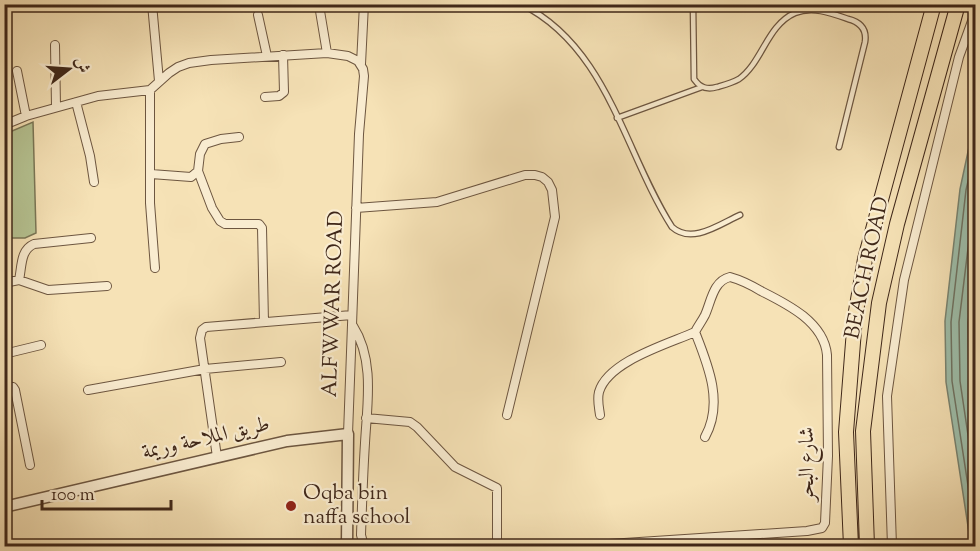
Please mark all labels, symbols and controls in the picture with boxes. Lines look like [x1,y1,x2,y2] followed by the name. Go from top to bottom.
[39,39,99,99] north arrow
[68,54,94,76] text: ش
[838,194,898,342] street label: BEACH ROAD
[316,210,352,398] street label: ALFWWAR ROAD
[139,410,273,468] street label: طريق الملاحة وريمة
[793,427,824,503] street label: شارع البحر
[42,473,171,511] scale bar
[303,479,411,533] place label: Oqba bin naffa school
[51,483,95,509] text: 100 m
[284,499,298,513] marker: Oqba bin naffa school

